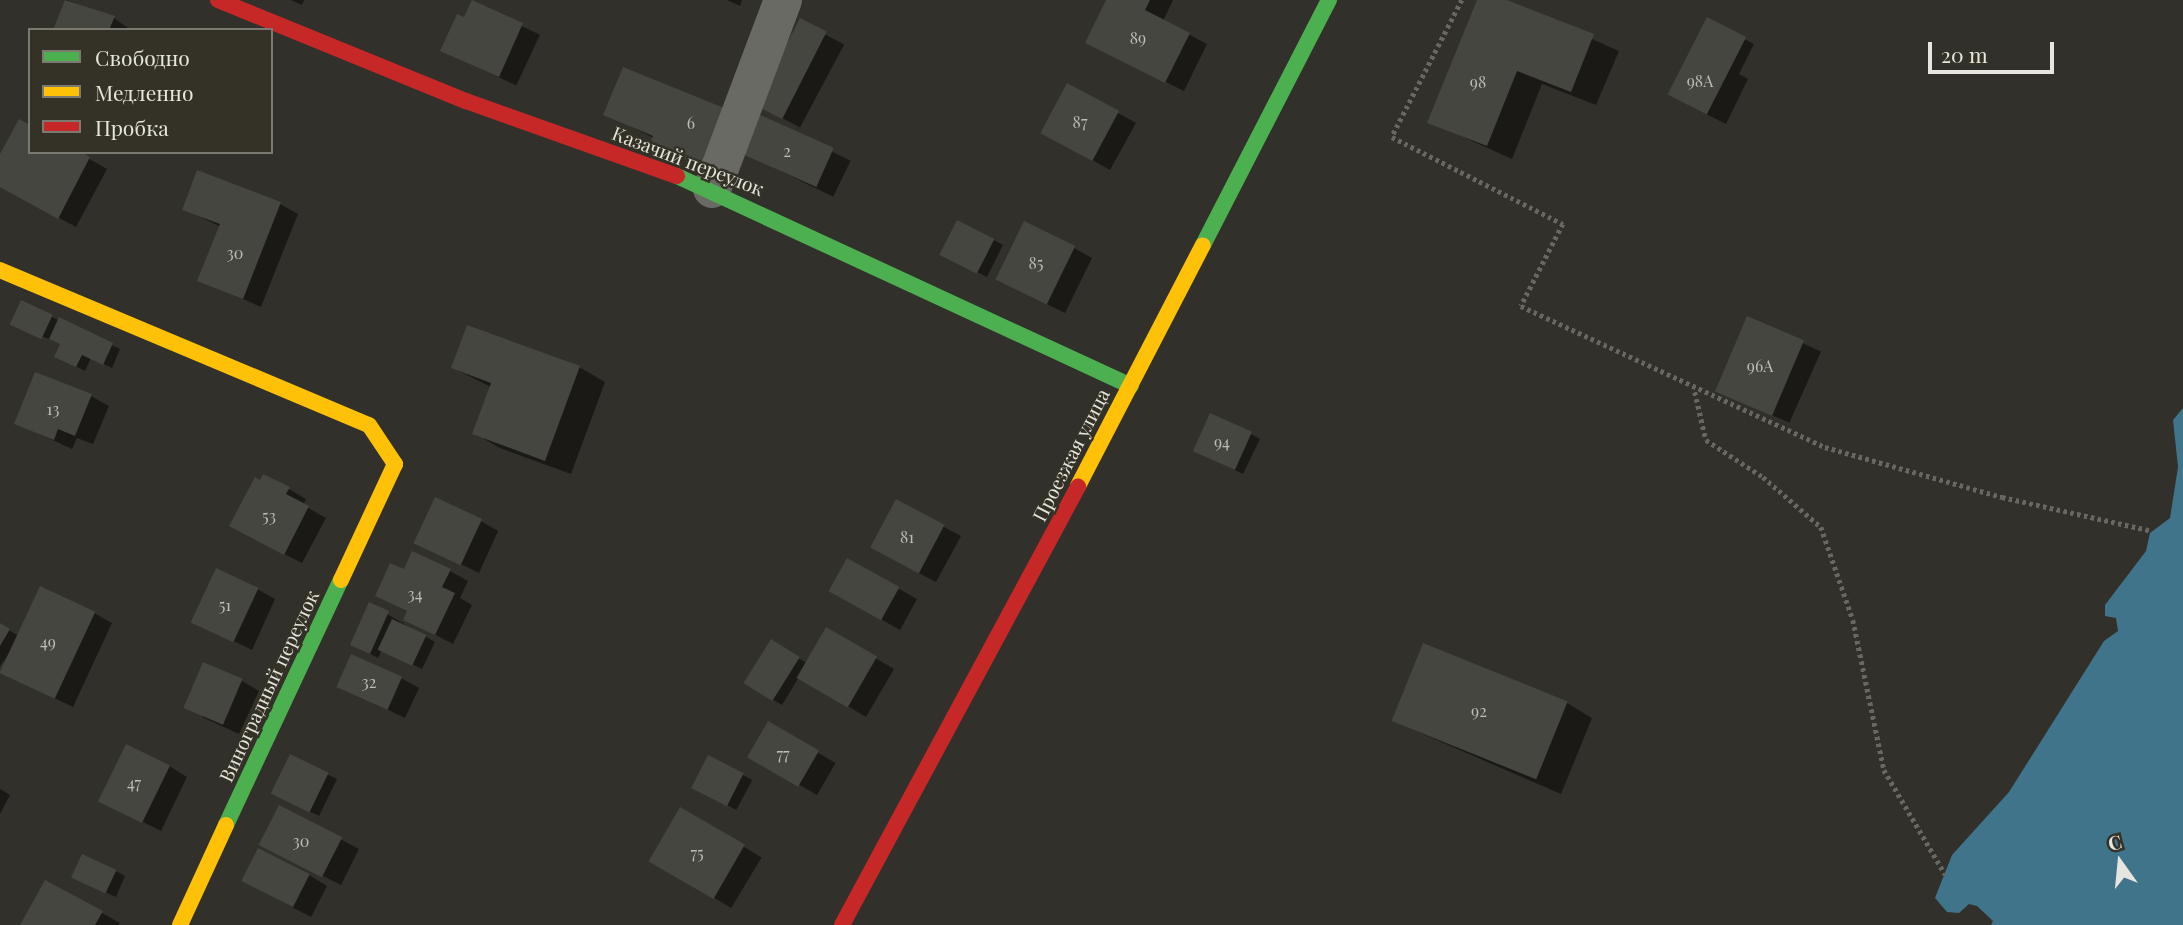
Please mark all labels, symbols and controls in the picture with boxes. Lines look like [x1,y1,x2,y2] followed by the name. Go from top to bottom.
[28,28,273,154] legend
[1130,28,1146,48] house number: 89
[1931,28,2057,72] scale bar
[1941,40,1988,68] text: 20 m
[95,43,190,71] text: Свободно
[1687,71,1713,91] house number: 98А
[1470,72,1486,92] house number: 98
[95,78,193,106] text: Медленно
[1073,112,1087,132] house number: 87
[95,113,169,141] text: Пробка
[687,113,695,133] house number: 6
[609,122,767,200] street label: Казачий переулок
[783,141,791,161] house number: 2
[227,243,243,263] house number: 30
[1029,253,1043,273] house number: 85
[1747,356,1773,376] house number: 96А
[1028,385,1114,525] street label: Проезжая улица
[47,399,59,419] house number: 13
[1214,432,1230,452] house number: 94
[262,506,276,526] house number: 53
[900,527,914,547] house number: 81
[407,584,423,604] house number: 34
[215,587,323,785] street label: Виноградный переулок
[219,595,231,615] house number: 51
[40,632,56,652] house number: 49
[362,672,376,692] house number: 32
[1471,701,1487,721] house number: 92
[777,744,789,764] house number: 77
[127,773,141,793] house number: 47
[2085,827,2155,897] north arrow
[2105,827,2124,856] text: С
[293,831,309,851] house number: 30
[690,843,704,863] house number: 75

